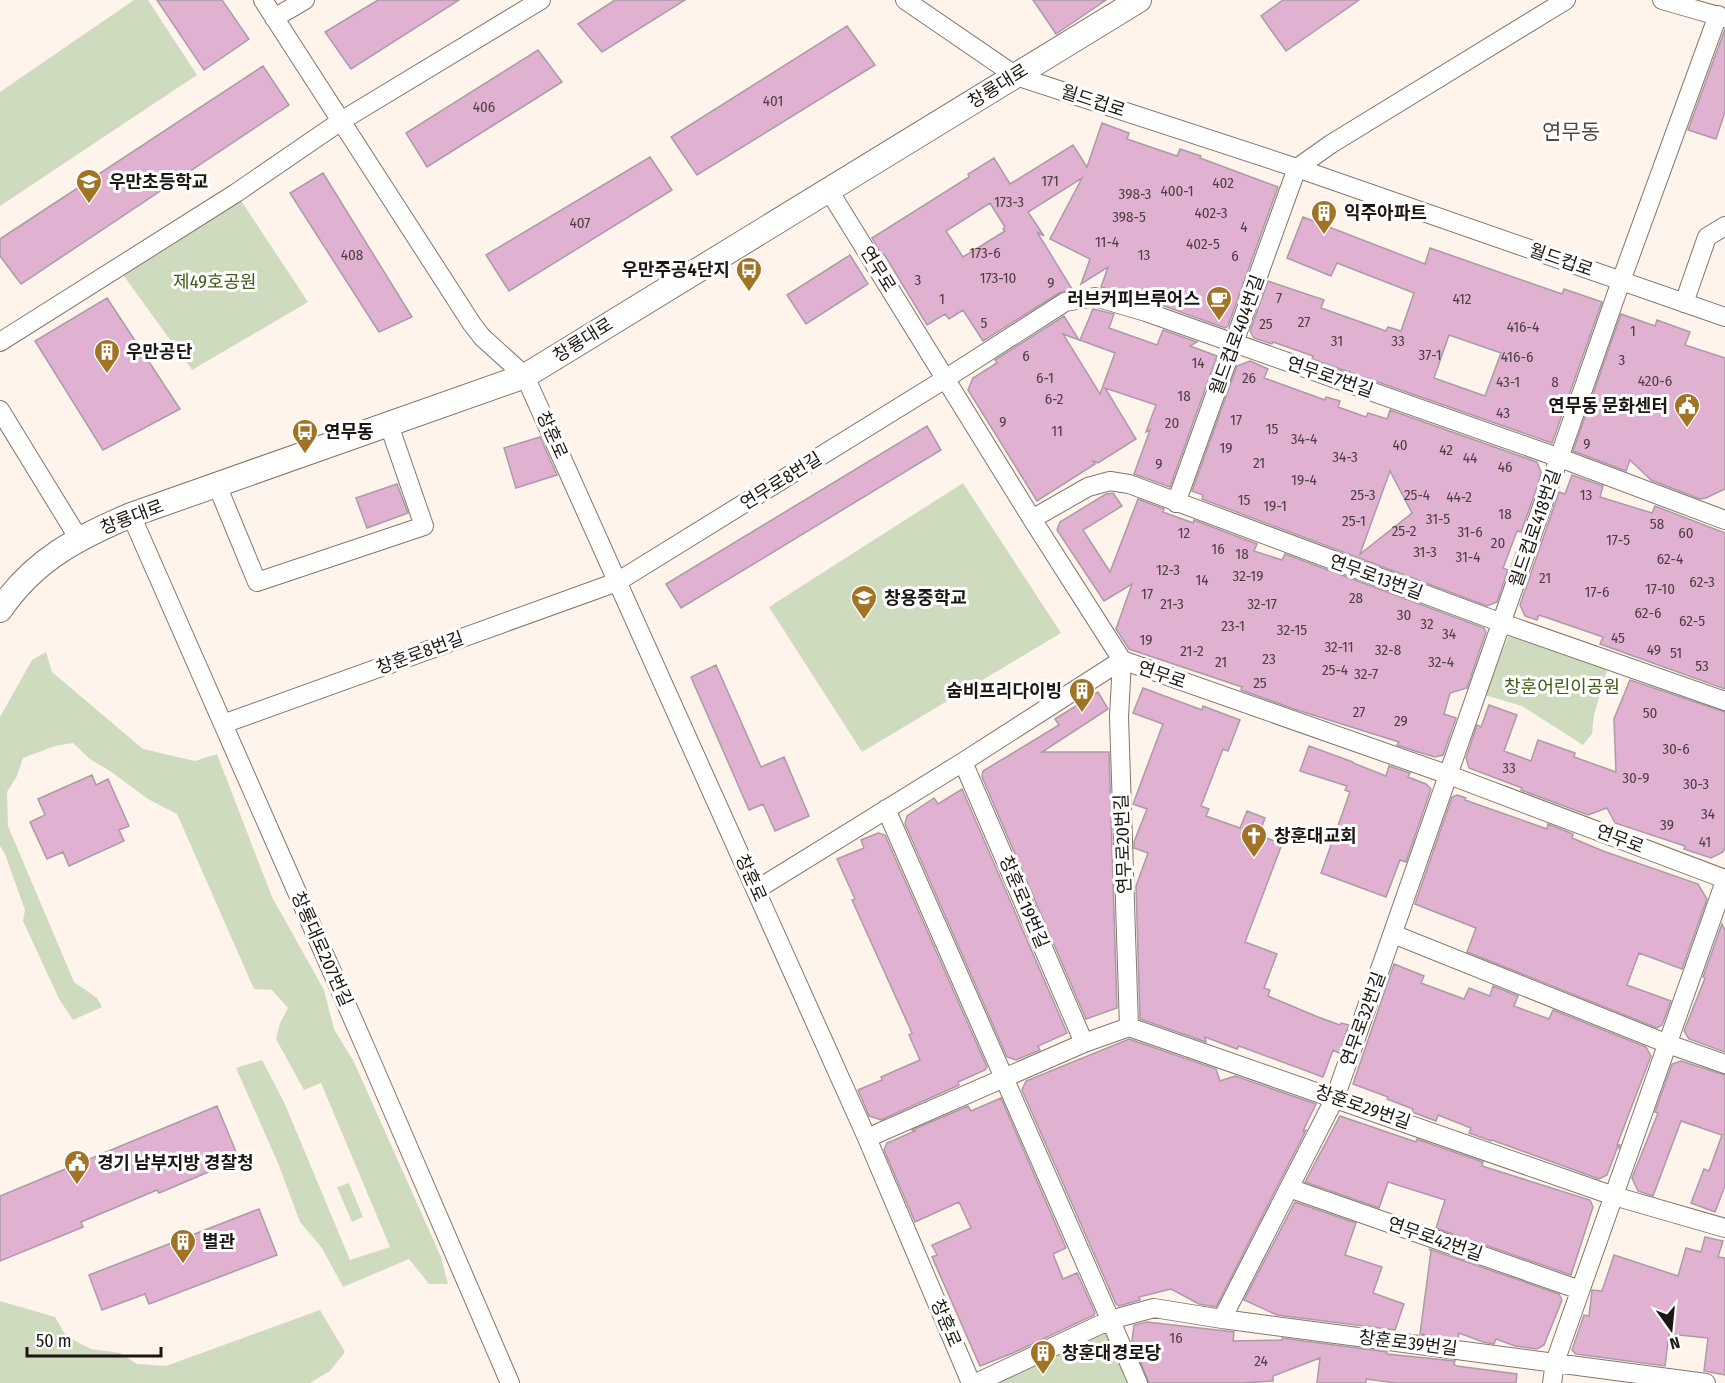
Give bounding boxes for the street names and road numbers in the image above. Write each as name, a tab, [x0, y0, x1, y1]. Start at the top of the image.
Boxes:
street label: 창룡대로	[964, 59, 1032, 113]
street label: 월드컵로	[1058, 80, 1128, 122]
street label: 월드컵로	[1526, 239, 1596, 281]
street label: 연무로	[856, 242, 900, 296]
street label: 월드컵로404번길	[1205, 272, 1269, 398]
street label: 창룡대로	[549, 313, 617, 367]
street label: 연무로7번길	[1284, 352, 1376, 402]
street label: 창훈로	[532, 408, 572, 462]
street label: 연무로8번길	[736, 447, 826, 515]
street label: 월드컵로418번길	[1505, 466, 1565, 590]
street label: 창룡대로	[97, 495, 167, 539]
street label: 연무로13번길	[1326, 550, 1426, 604]
street label: 창훈로8번길	[373, 627, 467, 679]
street label: 연무로	[1135, 657, 1189, 693]
street label: 연무로20번길	[1110, 794, 1136, 894]
street label: 연무로	[1593, 820, 1647, 858]
street label: 창훈로	[731, 851, 771, 905]
street label: 창훈로19번길	[995, 852, 1053, 952]
street label: 창룡대로207번길	[287, 888, 357, 1010]
street label: 연무로32번길	[1336, 969, 1390, 1069]
street label: 창훈로29번길	[1312, 1080, 1414, 1134]
street label: 연무로42번길	[1385, 1212, 1485, 1266]
street label: 창훈로	[926, 1296, 966, 1350]
street label: 창훈로39번길	[1357, 1326, 1459, 1360]

